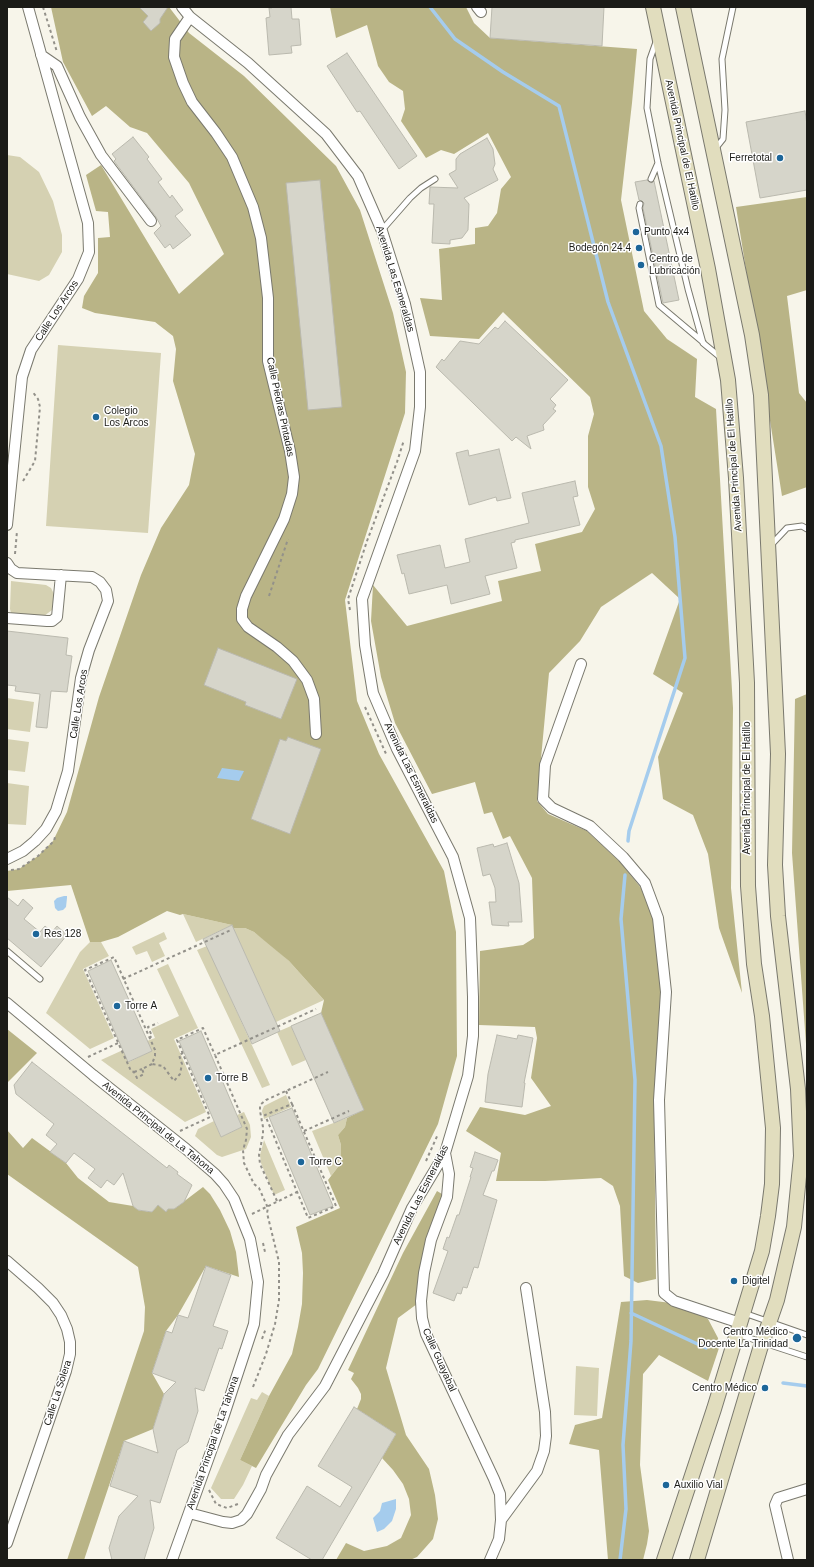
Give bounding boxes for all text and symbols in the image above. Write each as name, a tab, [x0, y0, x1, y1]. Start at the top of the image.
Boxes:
street label: Avenida Principal de El Hatillo	[662, 79, 702, 211]
place label: Ferretotal	[729, 152, 772, 164]
marker: Ferretotal	[775, 153, 785, 163]
street label: Avenida Las Esmeraldas	[373, 224, 417, 334]
place label: Punto 4x4	[644, 226, 689, 238]
marker: Punto 4x4	[631, 227, 641, 237]
place label: Bodegón 24.4	[569, 242, 631, 254]
marker: Bodegón 24.4	[634, 243, 644, 253]
place label: Centro de Lubricación	[649, 253, 700, 276]
marker: Centro de Lubricación	[636, 260, 646, 270]
street label: Calle Los Arcos	[33, 278, 81, 344]
street label: Calle Piedras Pintadas	[264, 356, 296, 458]
street label: Avenida Principal de El Hatillo	[723, 398, 745, 532]
place label: Colegio Los Arcos	[104, 405, 148, 428]
marker: Colegio Los Arcos	[91, 412, 101, 422]
street label: Calle Los Arcos	[68, 668, 90, 740]
street label: Avenida Las Esmeraldas	[381, 721, 441, 825]
street label: Avenida Principal de El Hatillo	[741, 721, 753, 855]
place label: Res 128	[44, 928, 81, 940]
marker: Res 128	[31, 929, 41, 939]
place label: Torre A	[125, 1000, 157, 1012]
marker: Torre A	[112, 1001, 122, 1011]
place label: Torre B	[216, 1072, 248, 1084]
marker: Torre B	[203, 1073, 213, 1083]
street label: Avenida Principal de La Tahona	[100, 1079, 216, 1177]
street label: Avenida Las Esmeraldas	[391, 1143, 451, 1247]
place label: Torre C	[309, 1156, 342, 1168]
marker: Torre C	[296, 1157, 306, 1167]
place label: Digitel	[742, 1275, 770, 1287]
marker: Digitel	[729, 1276, 739, 1286]
street label: Calle Guayabal	[420, 1326, 458, 1394]
place label: Centro Médico Docente La Trinidad	[698, 1326, 788, 1350]
marker: Centro Médico Docente La Trinidad	[791, 1332, 803, 1344]
street label: Calle La Solera	[42, 1359, 74, 1427]
street label: Avenida Principal de La Tahona	[184, 1375, 242, 1511]
place label: Centro Médico	[692, 1382, 757, 1394]
marker: Centro Médico	[760, 1383, 770, 1393]
place label: Auxilio Vial	[674, 1479, 723, 1491]
marker: Auxilio Vial	[661, 1480, 671, 1490]

